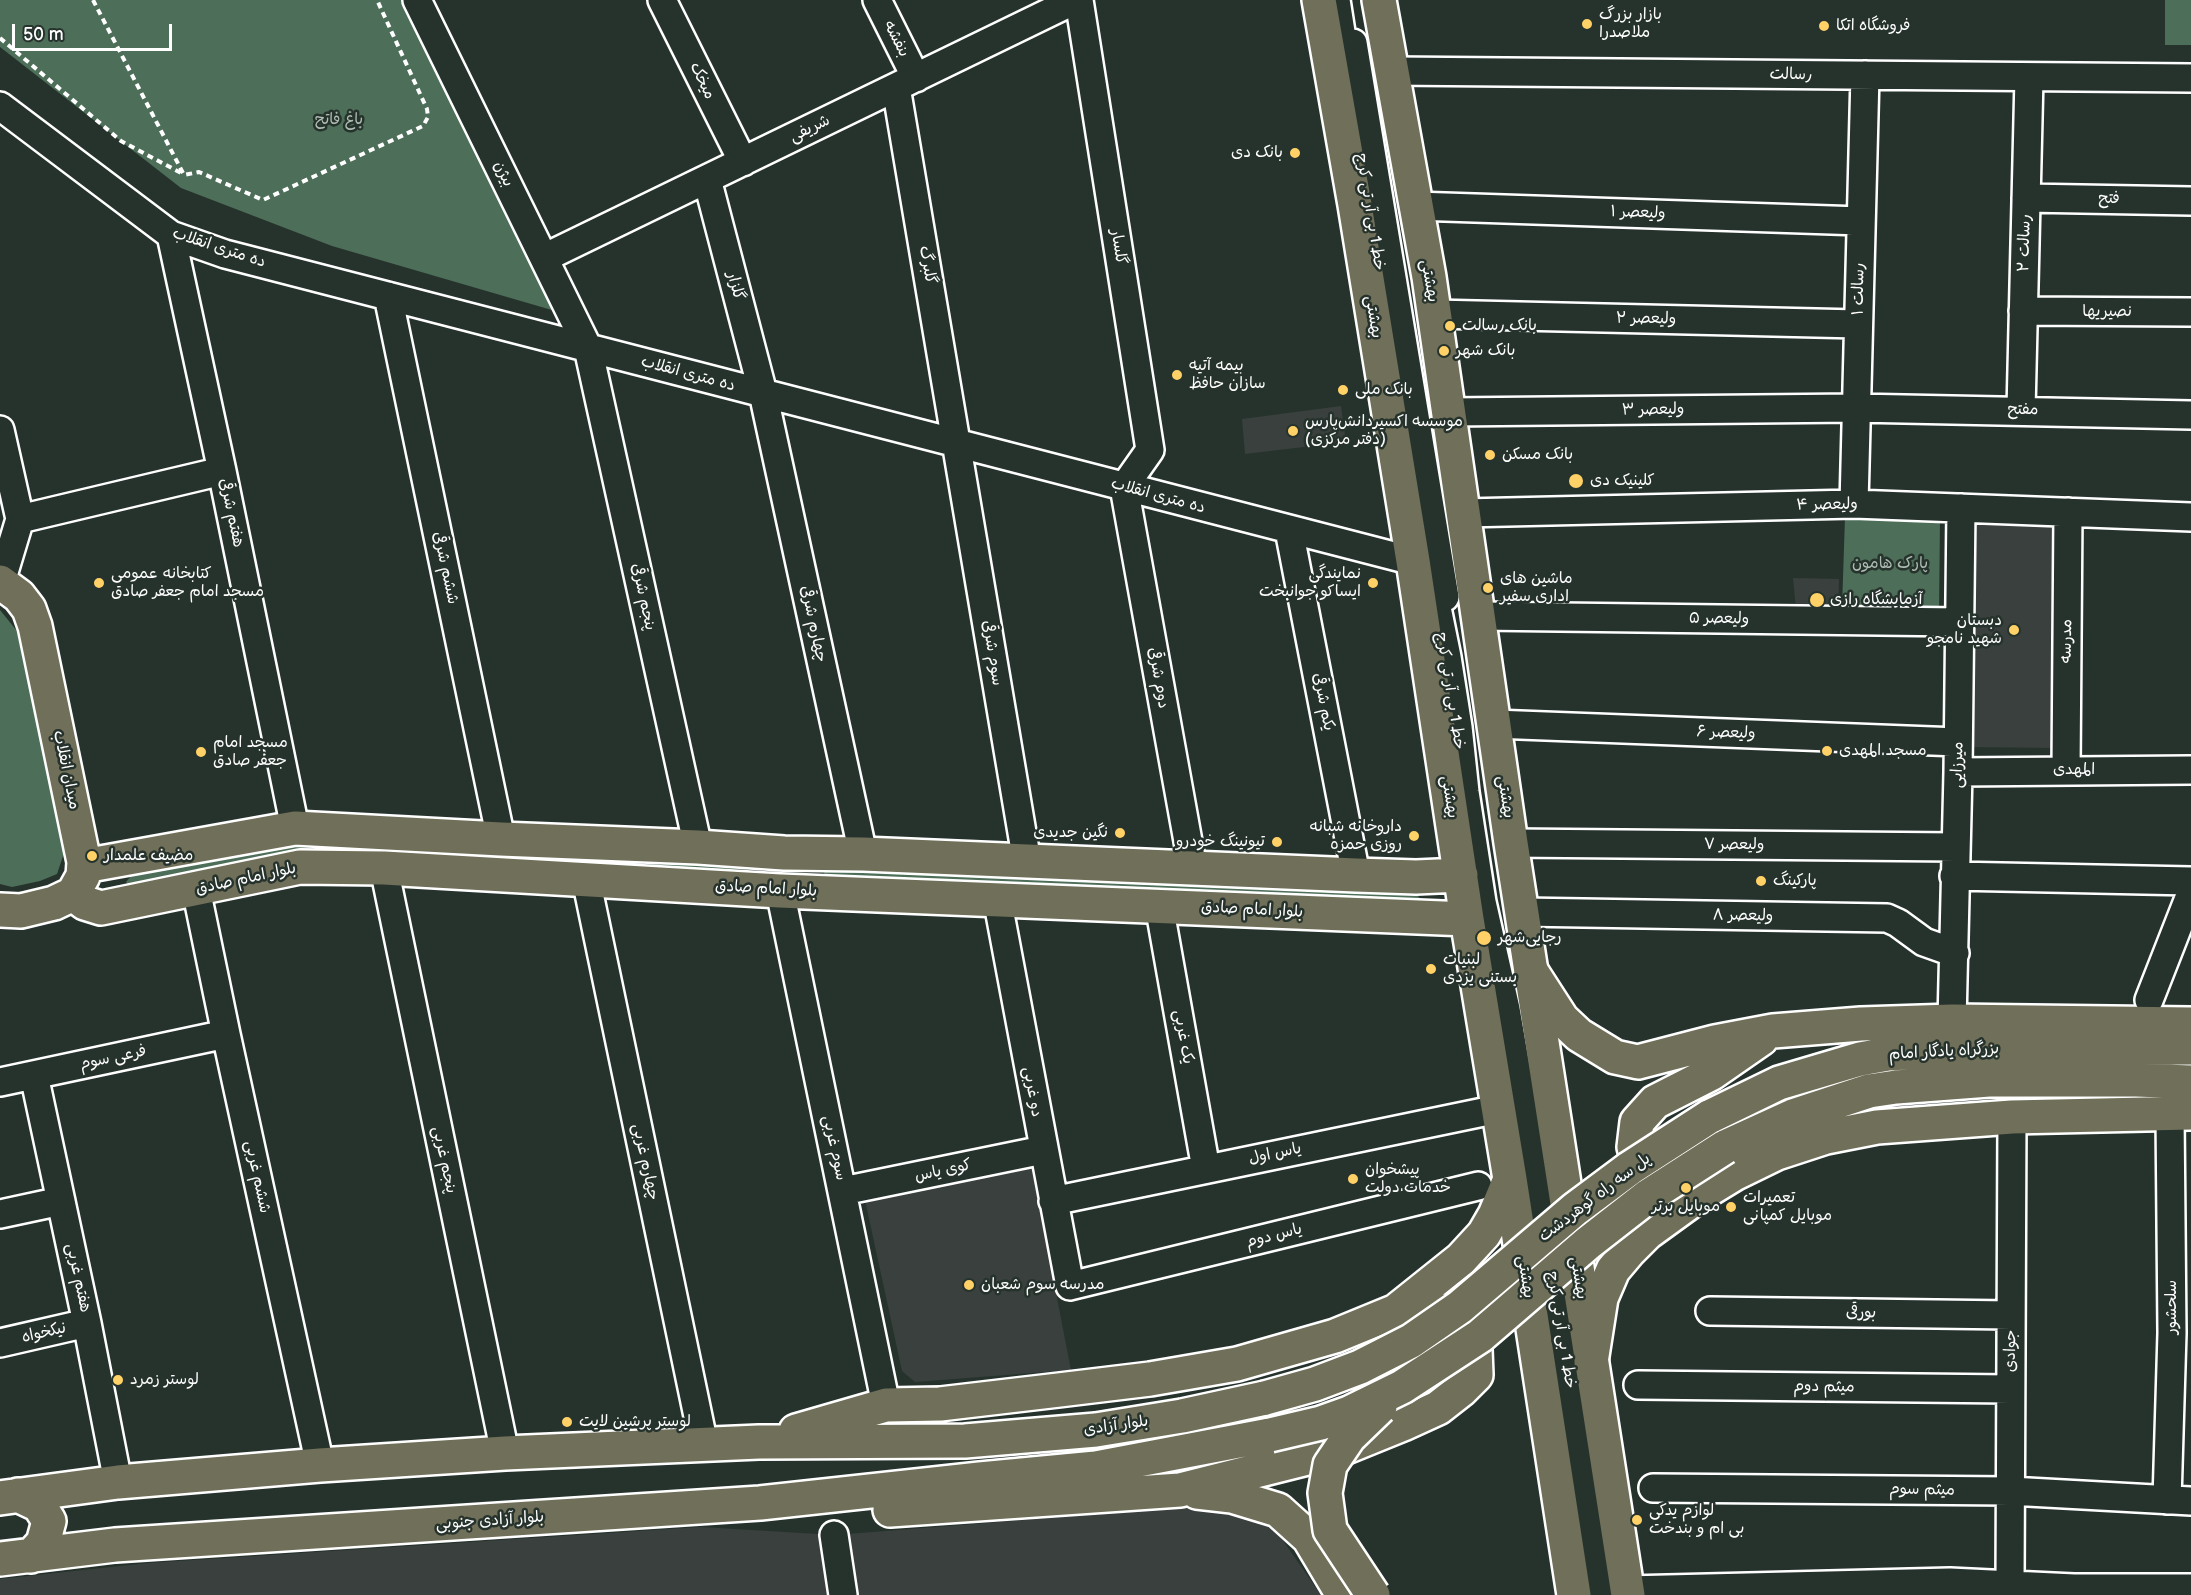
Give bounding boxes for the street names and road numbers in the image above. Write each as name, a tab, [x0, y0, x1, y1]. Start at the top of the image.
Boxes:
street label: بنفشه	[879, 18, 913, 60]
street label: میخک	[685, 59, 719, 103]
street label: رسالت	[1769, 65, 1813, 85]
street label: شریفی	[787, 111, 833, 147]
street label: خط 1 بی آر تی کرج	[1351, 152, 1389, 272]
street label: بیژن	[489, 158, 517, 190]
street label: فتح	[2098, 189, 2120, 209]
street label: ولیعصر ۱	[1610, 202, 1666, 224]
street label: رسالت ۲	[2014, 214, 2036, 272]
street label: ده متری انقلاب	[170, 224, 268, 272]
street label: گلسار	[1106, 228, 1130, 266]
street label: گلبرگ	[914, 244, 940, 286]
street label: بهشتی	[1416, 258, 1442, 304]
street label: رسالت ۱	[1849, 262, 1869, 316]
street label: گلزار	[722, 270, 748, 302]
street label: بهشتى	[1360, 294, 1386, 340]
street label: نصیریها	[2082, 302, 2132, 322]
street label: ولیعصر ۲	[1616, 309, 1676, 329]
street label: ده متری انقلاب	[639, 352, 737, 396]
street label: ولیعصر ۳	[1622, 400, 1684, 420]
street label: مفتح	[2007, 400, 2039, 420]
street label: ده متری انقلاب	[1109, 474, 1207, 518]
street label: هفتم شرقی	[214, 477, 248, 549]
street label: ولیعصر ۴	[1796, 495, 1858, 515]
street label: ششم شرقی	[428, 530, 462, 606]
street label: پنجم شرقی	[627, 562, 659, 632]
street label: چهارم شرقی	[796, 584, 830, 664]
street label: ولیعصر ۵	[1689, 609, 1749, 629]
street label: سوم شرقی	[977, 619, 1007, 687]
street label: مدرسه	[2057, 619, 2077, 663]
street label: خط 1 بی آر تی کرج	[1431, 631, 1469, 751]
street label: دوم شرقی	[1143, 646, 1173, 710]
street label: یکم شرقی	[1308, 672, 1338, 732]
street label: ولیعصر ۶	[1696, 722, 1756, 744]
street label: میدان انقلاب	[48, 729, 84, 811]
street label: میرزایی	[1948, 742, 1968, 788]
street label: المهدی	[2053, 760, 2095, 780]
street label: بهشتى	[1436, 774, 1462, 820]
street label: بهشتی	[1492, 774, 1518, 820]
street label: ولیعصر ۷	[1704, 835, 1764, 855]
street label: بلوار امام صادق	[194, 859, 298, 899]
street label: بلوار امام صادق	[714, 877, 818, 901]
street label: بلوار امام صادق	[1200, 898, 1304, 922]
street label: ولیعصر ۸	[1713, 906, 1773, 926]
street label: یک غربی	[1169, 1008, 1197, 1066]
street label: بزرگراه یادگار امام	[1888, 1040, 2000, 1064]
street label: فرعی سوم	[78, 1042, 148, 1074]
street label: دو غربی	[1018, 1065, 1046, 1119]
street label: سوم غربی	[818, 1114, 850, 1182]
street label: چهارم غربی	[628, 1122, 662, 1202]
street label: پنجم غربی	[428, 1125, 460, 1195]
street label: ششم غربی	[240, 1139, 274, 1215]
street label: یاس اول	[1247, 1139, 1303, 1169]
street label: پل سه راه گوهردشت	[1535, 1150, 1655, 1246]
street label: کوی یاس	[913, 1156, 973, 1186]
street label: یاس دوم	[1244, 1220, 1304, 1252]
street label: هفتم غربی	[61, 1242, 95, 1314]
street label: بهشتى	[1512, 1254, 1538, 1300]
street label: بهشتی	[1565, 1255, 1591, 1301]
street label: خط 1 بی آر تی کرج	[1542, 1270, 1580, 1390]
street label: سلحشور	[2162, 1280, 2182, 1334]
street label: بورقی	[1846, 1303, 1876, 1323]
street label: نیکخواه	[20, 1319, 68, 1347]
street label: جوادی	[2001, 1330, 2021, 1372]
street label: میثم دوم	[1793, 1377, 1855, 1397]
street label: بلوار آزادی	[1082, 1412, 1150, 1440]
street label: میثم سوم	[1889, 1480, 1955, 1500]
street label: بلوار آزادی جنوبی	[435, 1508, 545, 1534]

